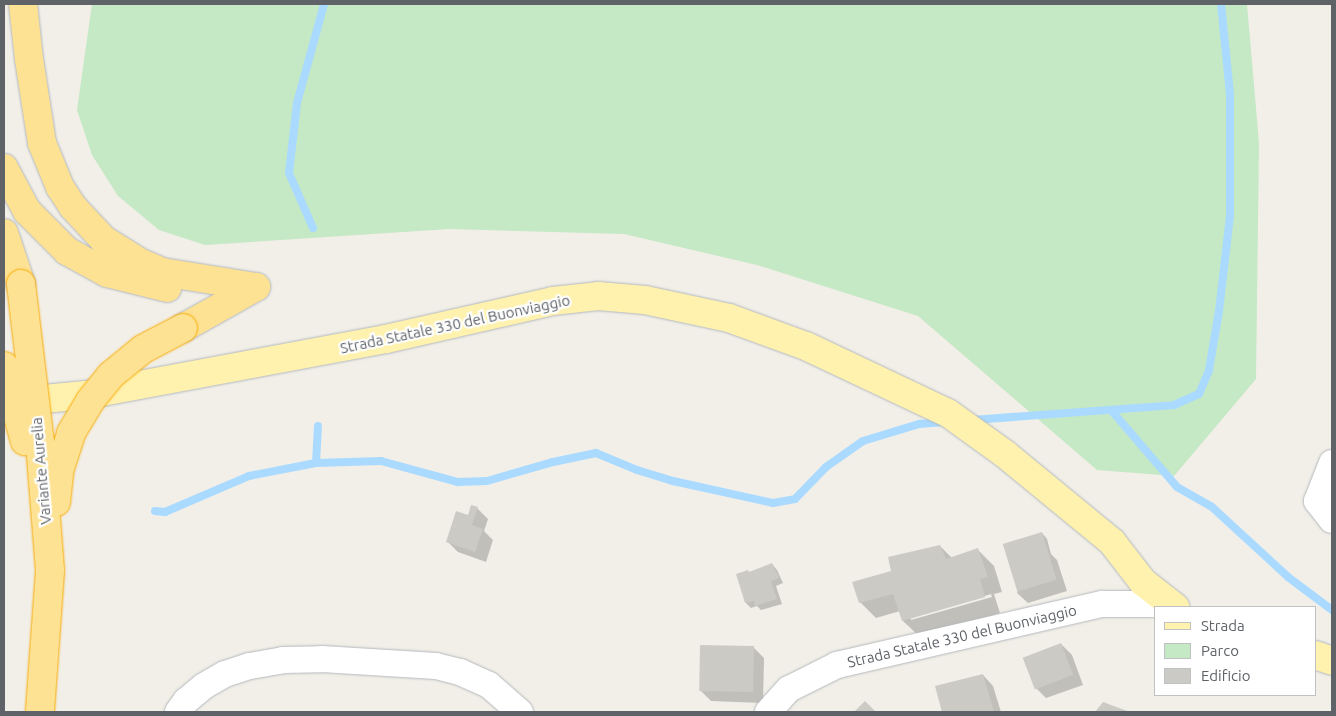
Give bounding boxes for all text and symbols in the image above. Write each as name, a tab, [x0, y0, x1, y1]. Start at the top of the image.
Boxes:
street label: Strada Statale 330 del Buonviaggio	[338, 291, 572, 357]
street label: Variante Aurelia	[27, 417, 55, 525]
street label: Strada Statale 330 del Buonviaggio	[846, 601, 1078, 671]
legend	[1154, 606, 1316, 696]
text: Strada	[1201, 617, 1245, 634]
text: Parco	[1201, 642, 1239, 659]
text: Edificio	[1201, 667, 1250, 684]

